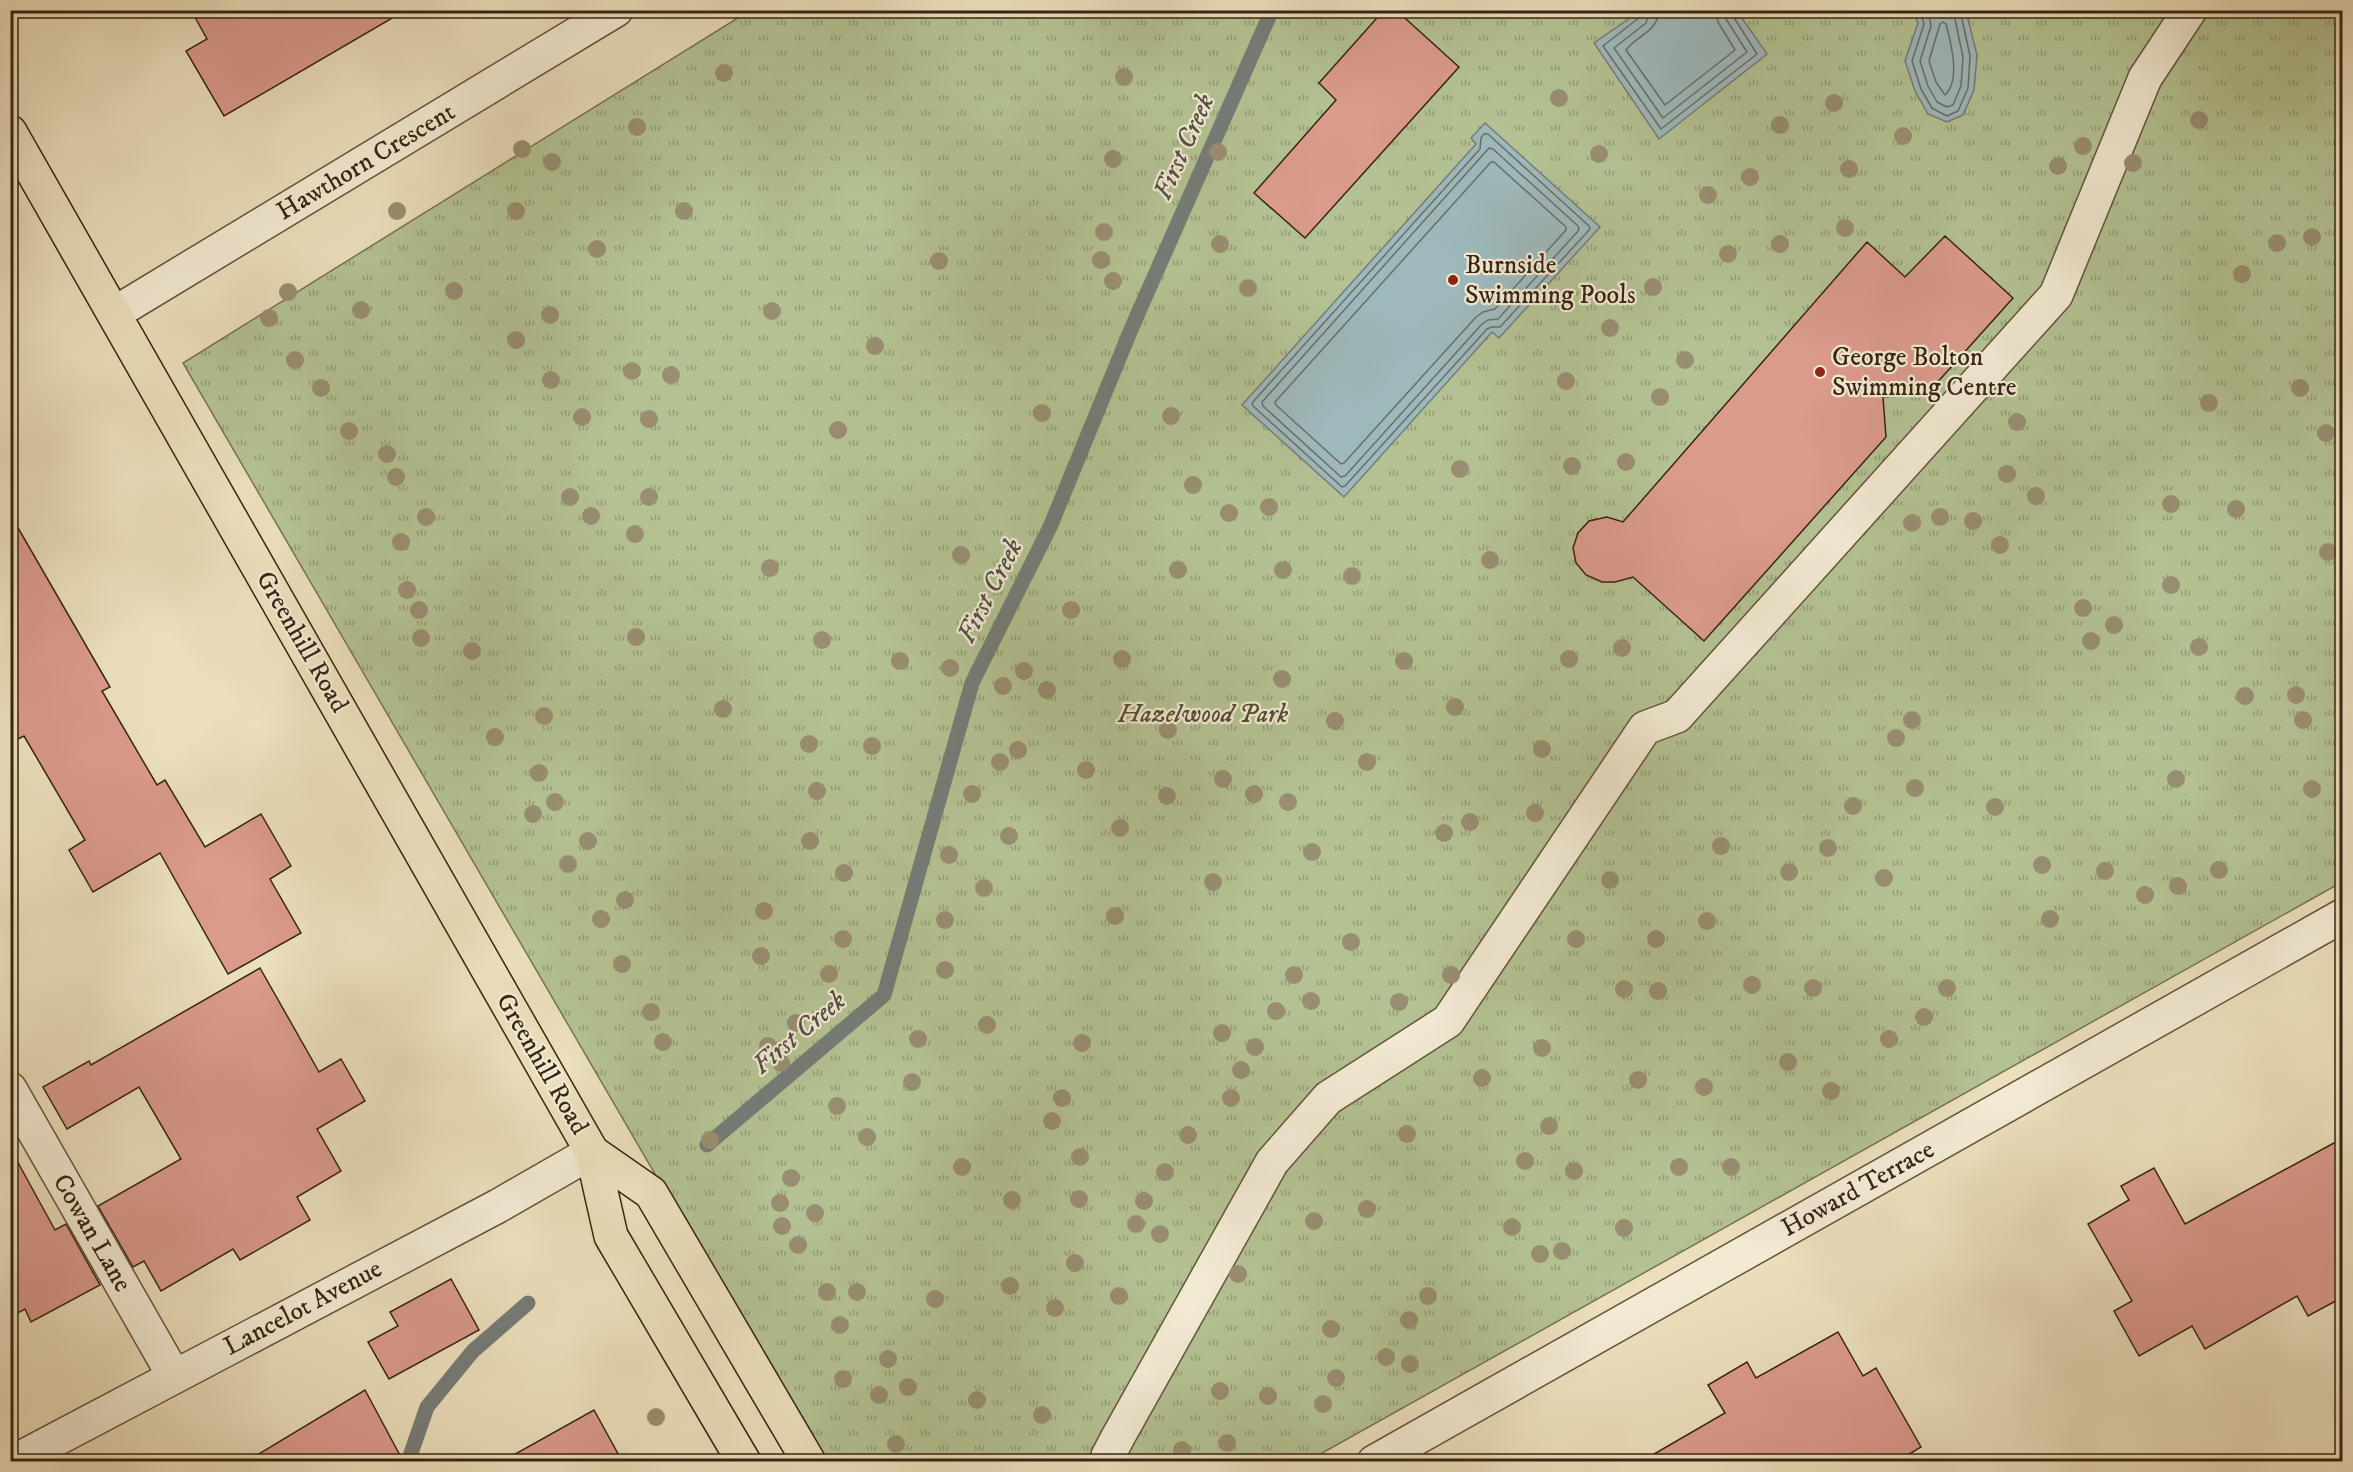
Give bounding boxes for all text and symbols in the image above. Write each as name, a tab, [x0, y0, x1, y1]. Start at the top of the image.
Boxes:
water label: First Creek	[1146, 88, 1223, 205]
street label: Hawthorn Crescent	[271, 96, 461, 228]
place label: Burnside Swimming Pools	[1465, 249, 1636, 312]
marker: Burnside Swimming Pools	[1446, 273, 1460, 287]
place label: George Bolton Swimming Centre	[1832, 341, 2017, 404]
marker: George Bolton Swimming Centre	[1813, 365, 1827, 379]
water label: First Creek	[949, 533, 1031, 649]
street label: Greenhill Road	[248, 565, 356, 719]
park label: Hazelwood Park	[1117, 698, 1288, 731]
water label: First Creek	[745, 983, 853, 1082]
street label: Greenhill Road	[488, 987, 596, 1141]
street label: Howard Terrace	[1776, 1133, 1940, 1245]
street label: Cowan Lane	[45, 1168, 139, 1298]
street label: Lancelot Avenue	[218, 1252, 388, 1364]

